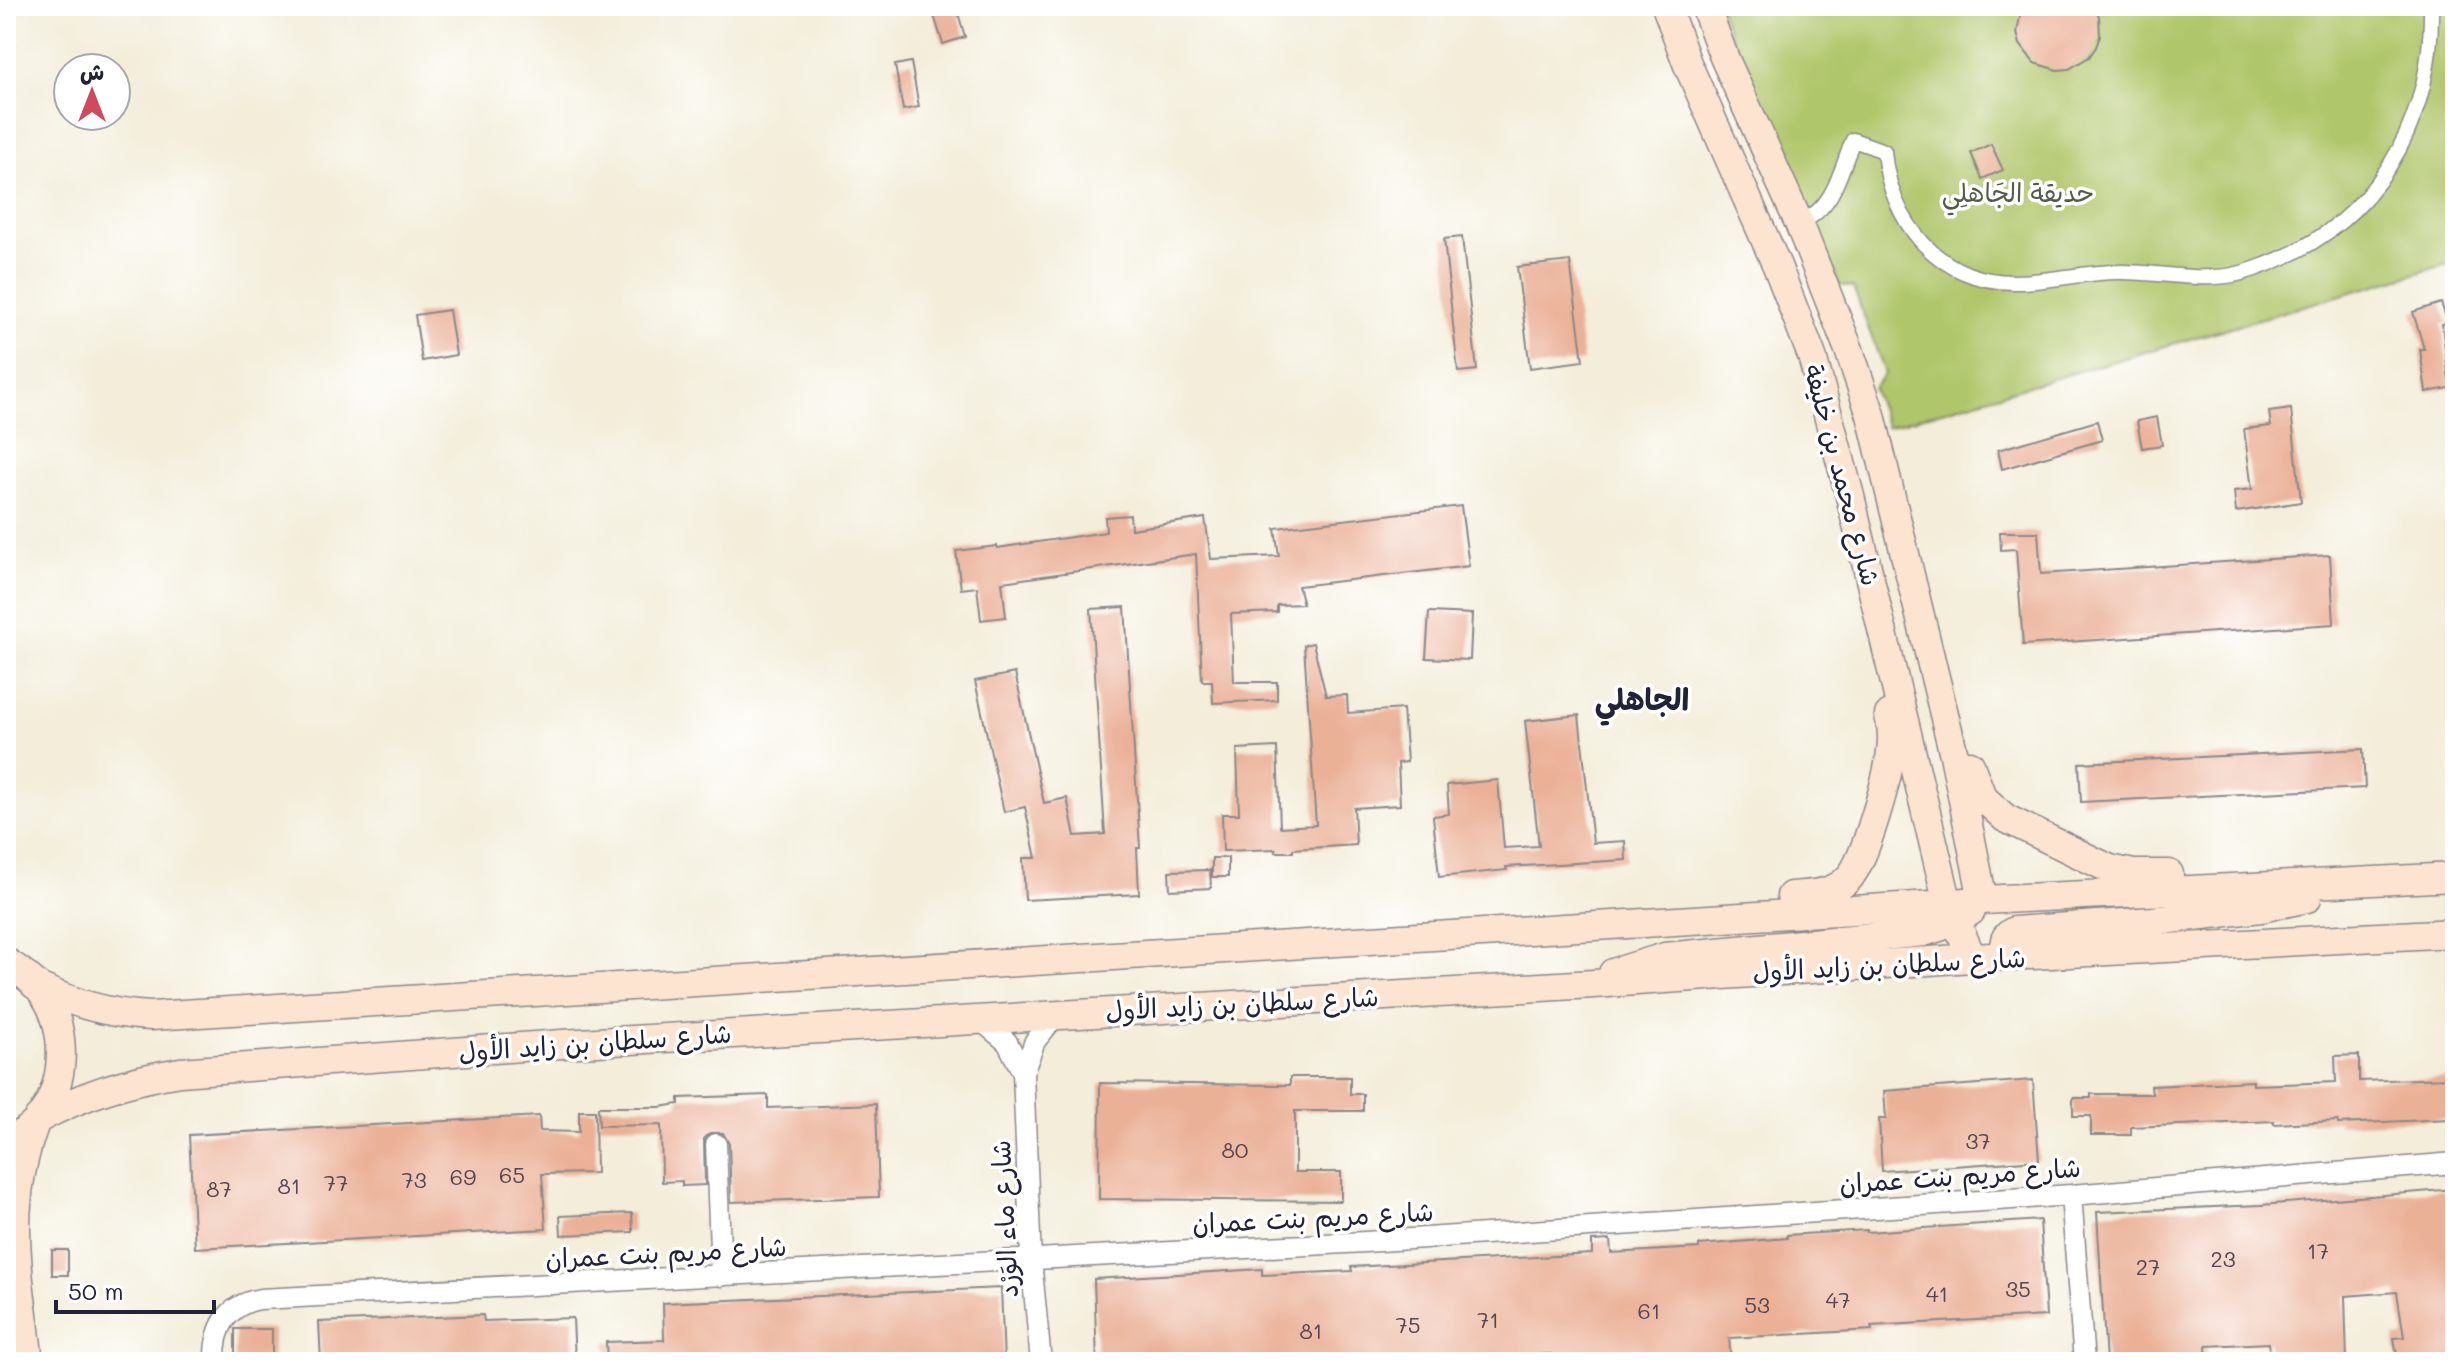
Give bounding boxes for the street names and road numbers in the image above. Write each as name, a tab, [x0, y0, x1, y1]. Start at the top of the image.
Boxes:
street label: شارع محمد بن خليفة	[1795, 360, 1889, 590]
street label: شارع سلطان بن زايد الأول	[1752, 940, 2026, 990]
street label: شارع سلطان بن زايد الأول	[1105, 979, 1379, 1029]
street label: شارع سلطان بن زايد الأول	[457, 1016, 733, 1070]
street label: شارع ماء الوَرْد	[983, 1139, 1027, 1299]
street label: شارع مريم بنت عمران	[1838, 1150, 2082, 1204]
street label: شارع مريم بنت عمران	[1191, 1194, 1435, 1244]
street label: شارع مريم بنت عمران	[544, 1229, 788, 1279]

